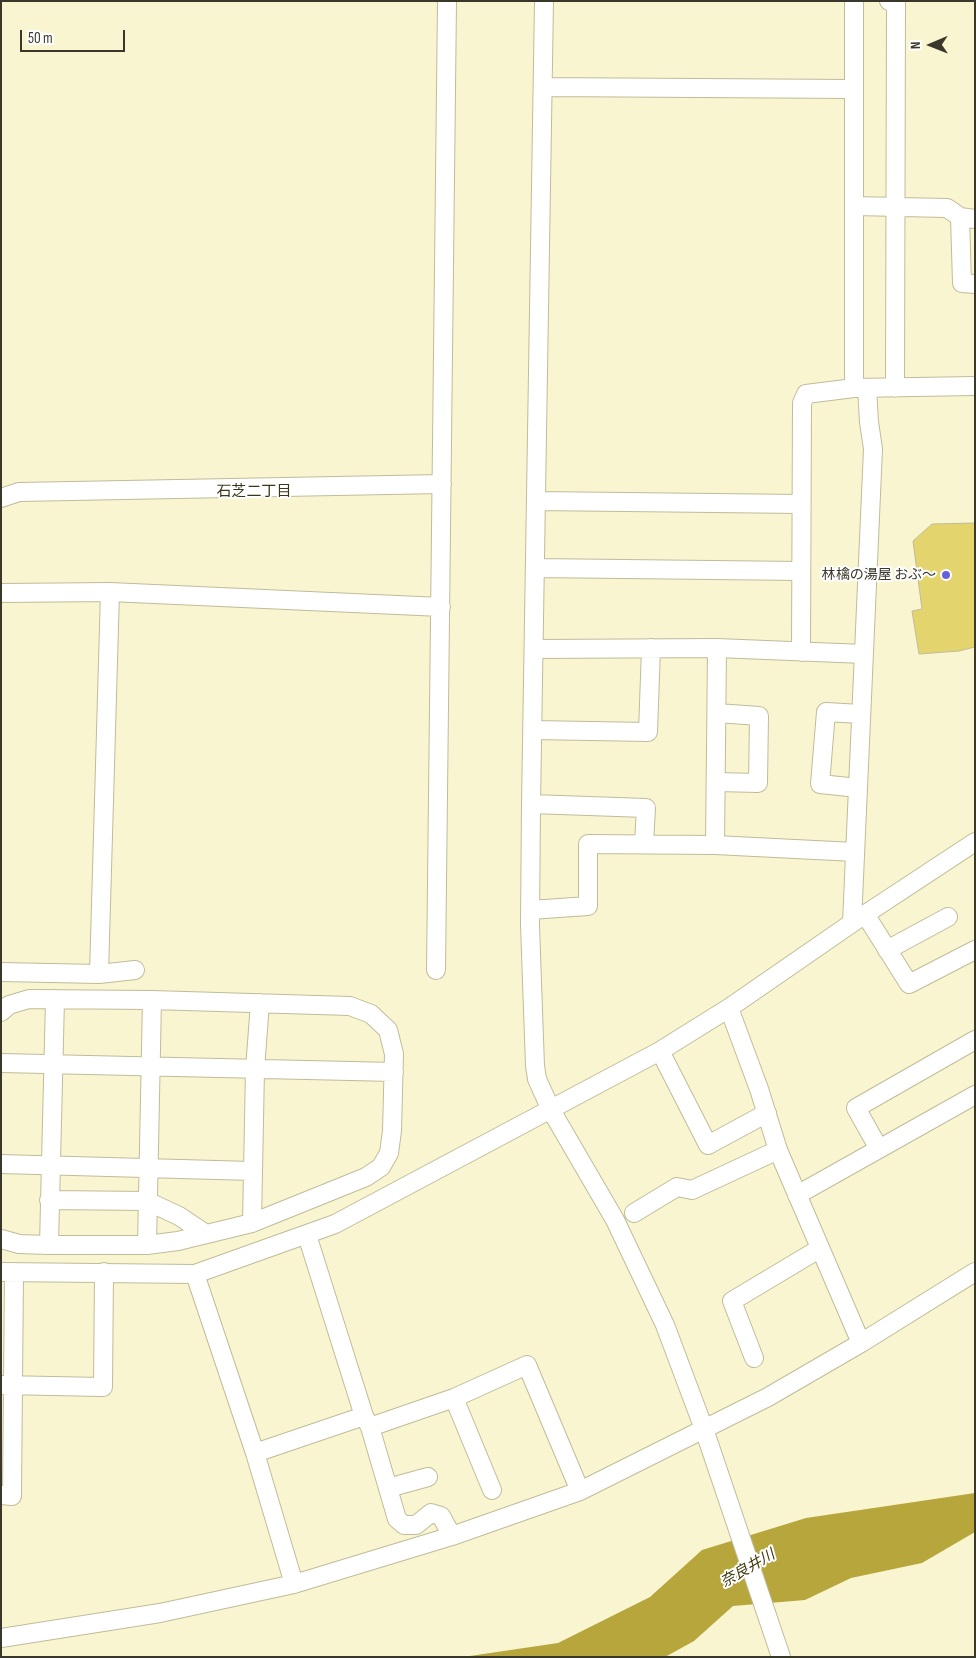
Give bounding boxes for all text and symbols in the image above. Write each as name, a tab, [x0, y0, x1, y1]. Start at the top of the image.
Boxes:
scale bar	[22, 20, 128, 52]
north arrow	[906, 20, 956, 70]
text: 50 m	[28, 29, 53, 48]
text: N	[907, 41, 924, 49]
district label: 石芝二丁目	[217, 483, 291, 501]
place label: 林檎の湯屋 おぶ～	[822, 567, 936, 583]
marker: 林檎の湯屋 おぶ～	[940, 569, 952, 581]
water label: 奈良井川	[718, 1546, 778, 1592]

